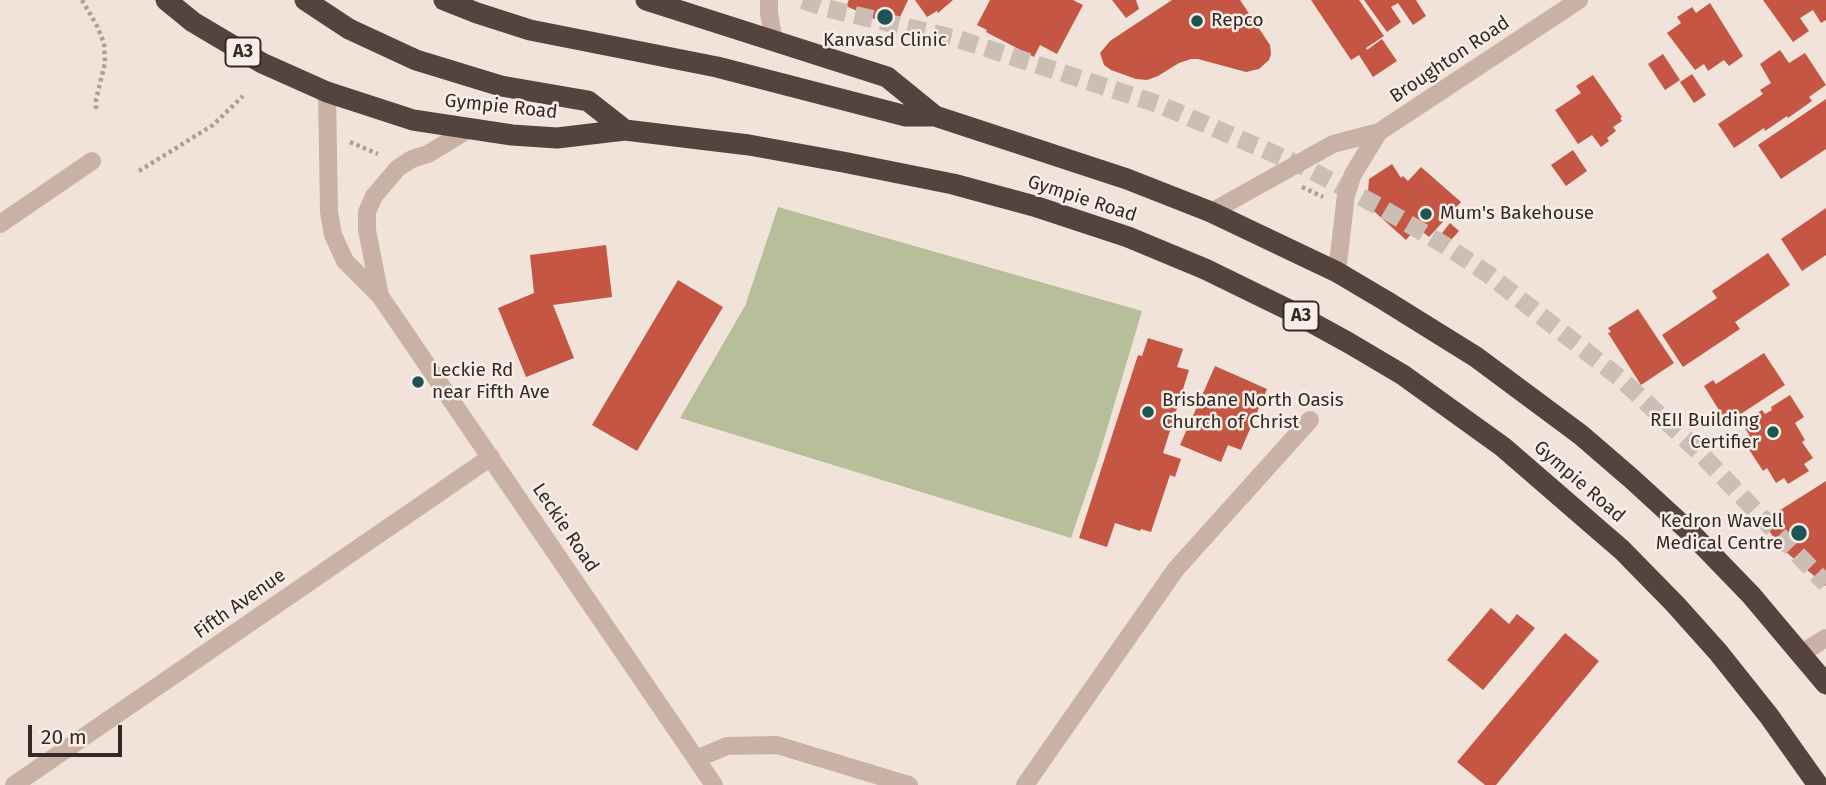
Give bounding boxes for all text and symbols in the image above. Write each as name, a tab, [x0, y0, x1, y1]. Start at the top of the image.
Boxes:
marker: Kanvasd Clinic	[875, 7, 895, 27]
place label: Repco	[1211, 10, 1264, 32]
street label: Broughton Road	[1386, 12, 1514, 108]
marker: Repco	[1189, 13, 1205, 29]
place label: Kanvasd Clinic	[823, 30, 947, 52]
road number: A3	[226, 38, 260, 66]
street label: Gympie Road	[443, 90, 559, 124]
street label: Gympie Road	[1025, 171, 1139, 227]
place label: Mum's Bakehouse	[1440, 203, 1594, 225]
marker: Mum's Bakehouse	[1418, 206, 1434, 222]
road number: A3	[1284, 302, 1318, 330]
place label: Leckie Rd near Fifth Ave	[432, 360, 550, 404]
marker: Leckie Rd near Fifth Ave	[410, 374, 426, 390]
place label: Brisbane North Oasis Church of Christ	[1162, 390, 1344, 434]
marker: Brisbane North Oasis Church of Christ	[1140, 404, 1156, 420]
place label: REII Building Certifier	[1650, 410, 1759, 454]
marker: REII Building Certifier	[1765, 424, 1781, 440]
street label: Gympie Road	[1529, 436, 1629, 528]
street label: Leckie Road	[527, 479, 603, 577]
place label: Kedron Wavell Medical Centre	[1656, 511, 1783, 555]
marker: Kedron Wavell Medical Centre	[1789, 523, 1809, 543]
street label: Fifth Avenue	[190, 564, 290, 644]
scale bar	[32, 712, 126, 756]
text: 20 m	[41, 724, 87, 750]

